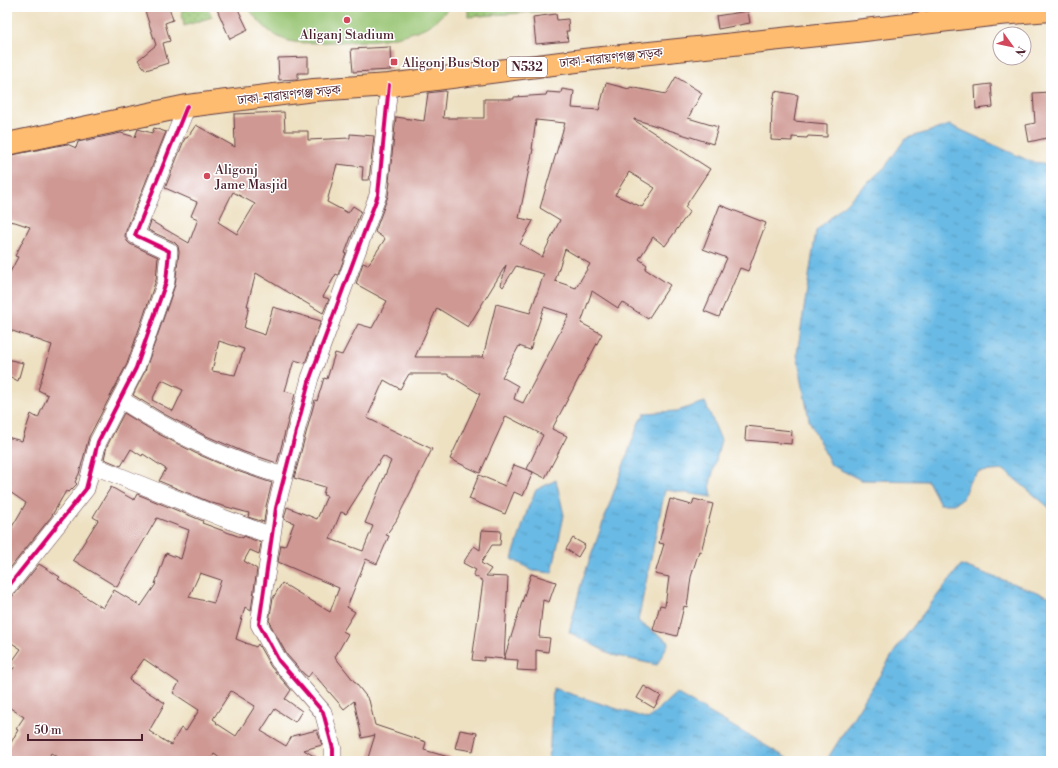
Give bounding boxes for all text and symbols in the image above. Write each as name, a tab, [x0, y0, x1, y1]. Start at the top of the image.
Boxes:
marker: Aliganj Stadium	[342, 15, 352, 25]
north arrow	[992, 26, 1032, 66]
place label: Aliganj Stadium	[299, 27, 395, 43]
text: N	[1011, 43, 1028, 59]
street label: ঢাকা-নারায়ণগঞ্জ সড়ক	[558, 45, 664, 71]
place label: Aligonj Bus Stop	[401, 55, 499, 71]
marker: Aligonj Bus Stop	[389, 57, 399, 67]
road number: N532	[507, 57, 547, 77]
street label: ঢাকা-নারায়ণগঞ্জ সড়ক	[236, 82, 342, 108]
place label: Aligonj Jame Masjid	[214, 162, 288, 193]
marker: Aligonj Jame Masjid	[202, 171, 212, 181]
scale bar	[28, 716, 142, 742]
text: 50 m	[34, 723, 62, 738]

